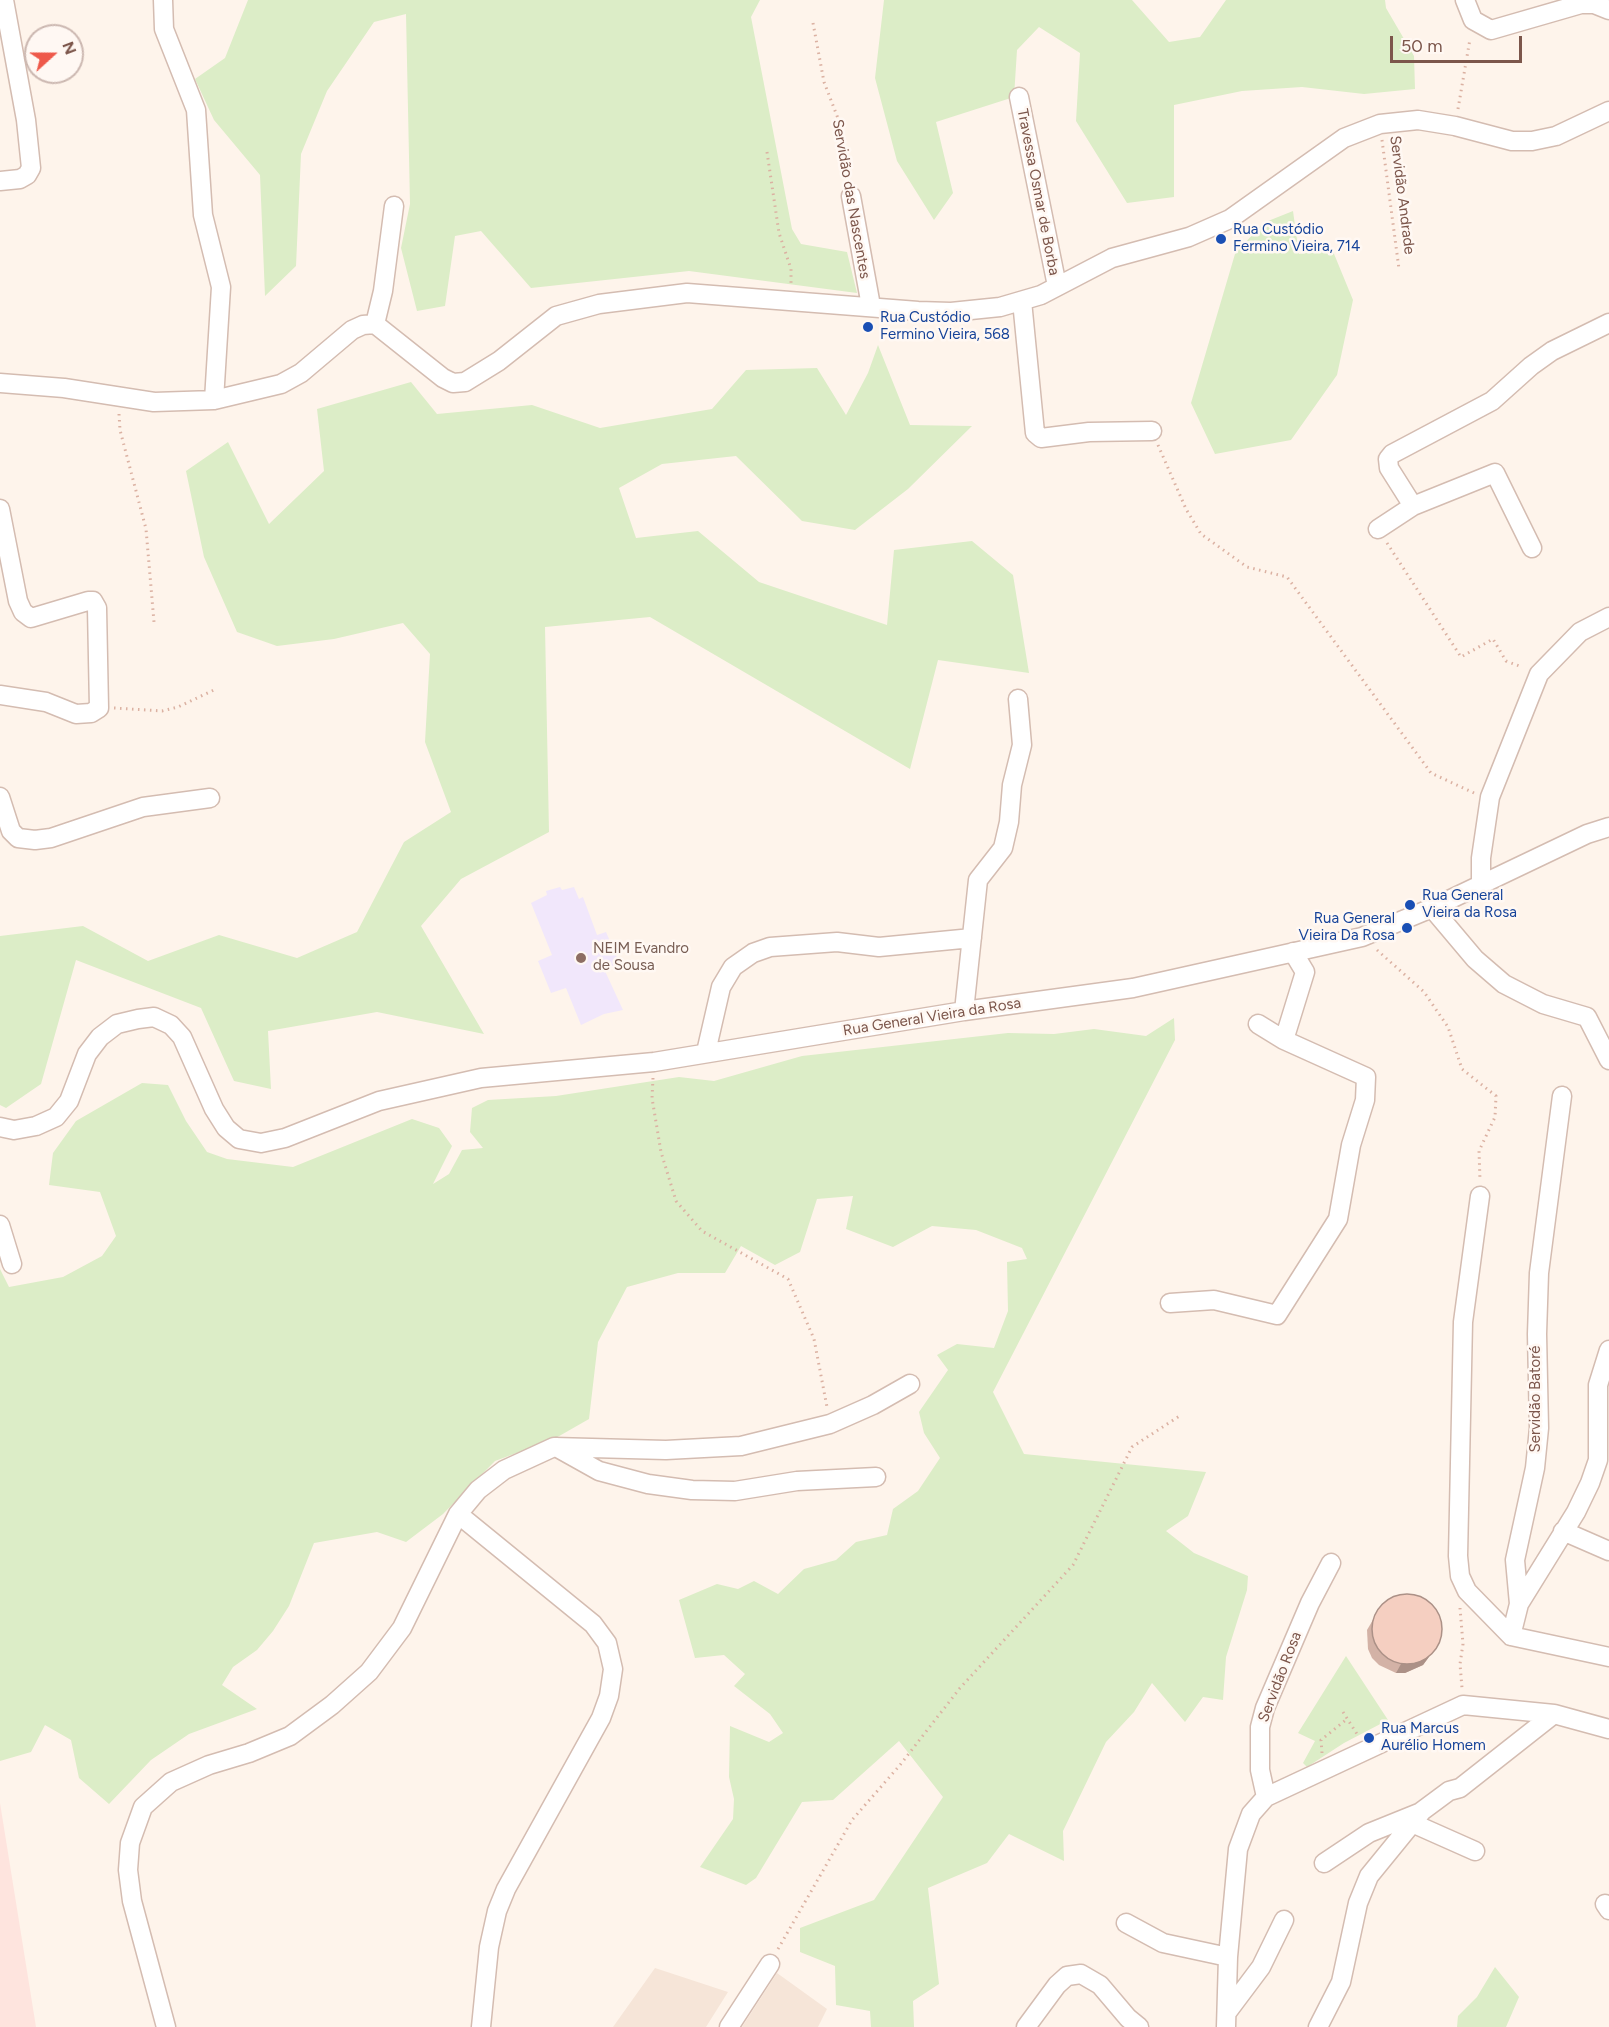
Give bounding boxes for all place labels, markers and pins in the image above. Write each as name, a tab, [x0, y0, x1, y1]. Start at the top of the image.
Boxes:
place label: Rua Custódio Fermino Vieira, 714	[1233, 221, 1360, 256]
marker: Rua Custódio Fermino Vieira, 714	[1214, 232, 1228, 246]
place label: Rua Custódio Fermino Vieira, 568	[880, 309, 1010, 344]
marker: Rua Custódio Fermino Vieira, 568	[861, 320, 875, 334]
place label: Rua General Vieira da Rosa	[1422, 887, 1517, 922]
marker: Rua General Vieira da Rosa	[1403, 898, 1417, 912]
place label: Rua General Vieira Da Rosa	[1299, 910, 1395, 945]
marker: Rua General Vieira Da Rosa	[1400, 921, 1414, 935]
place label: NEIM Evandro de Sousa	[593, 940, 689, 975]
marker: NEIM Evandro de Sousa	[574, 951, 588, 965]
place label: Rua Marcus Aurélio Homem	[1381, 1720, 1486, 1755]
marker: Rua Marcus Aurélio Homem	[1362, 1731, 1376, 1745]

